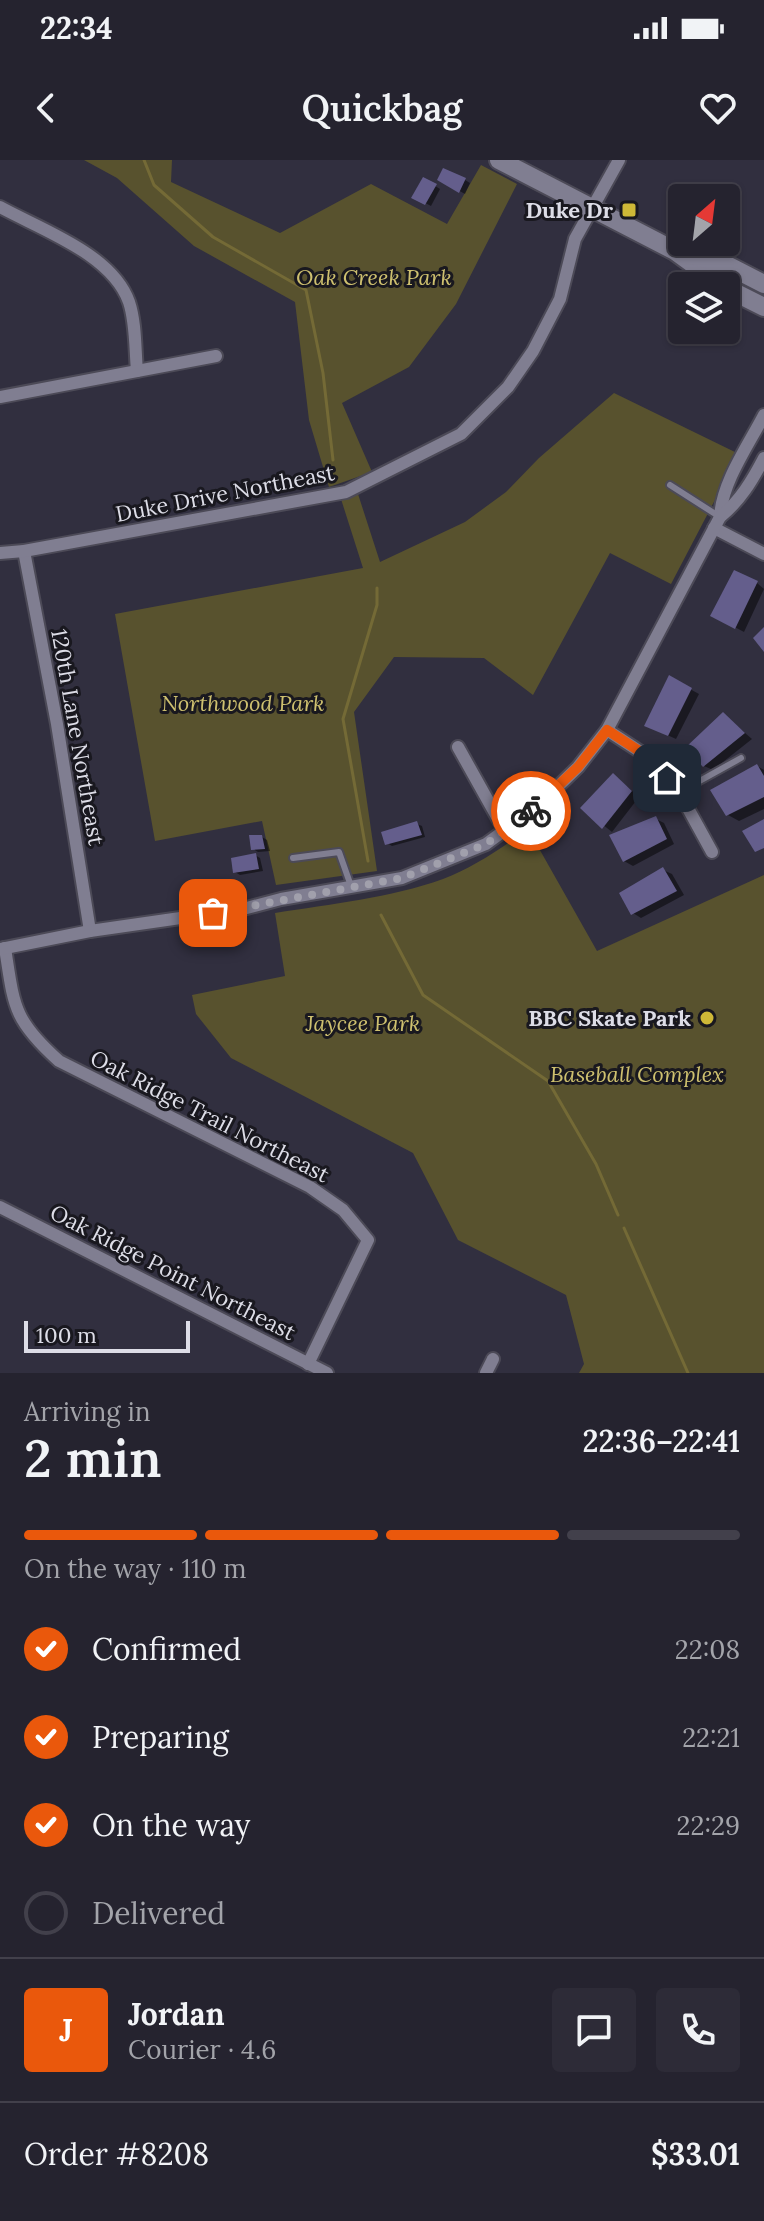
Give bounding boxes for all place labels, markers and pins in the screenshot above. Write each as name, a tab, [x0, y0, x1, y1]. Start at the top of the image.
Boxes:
place label: Duke Dr	[525, 196, 613, 224]
marker: Duke Dr	[620, 201, 638, 219]
pin	[633, 744, 701, 812]
pin	[179, 879, 247, 947]
place label: BBC Skate Park	[528, 1004, 691, 1032]
marker: BBC Skate Park	[698, 1009, 716, 1027]

